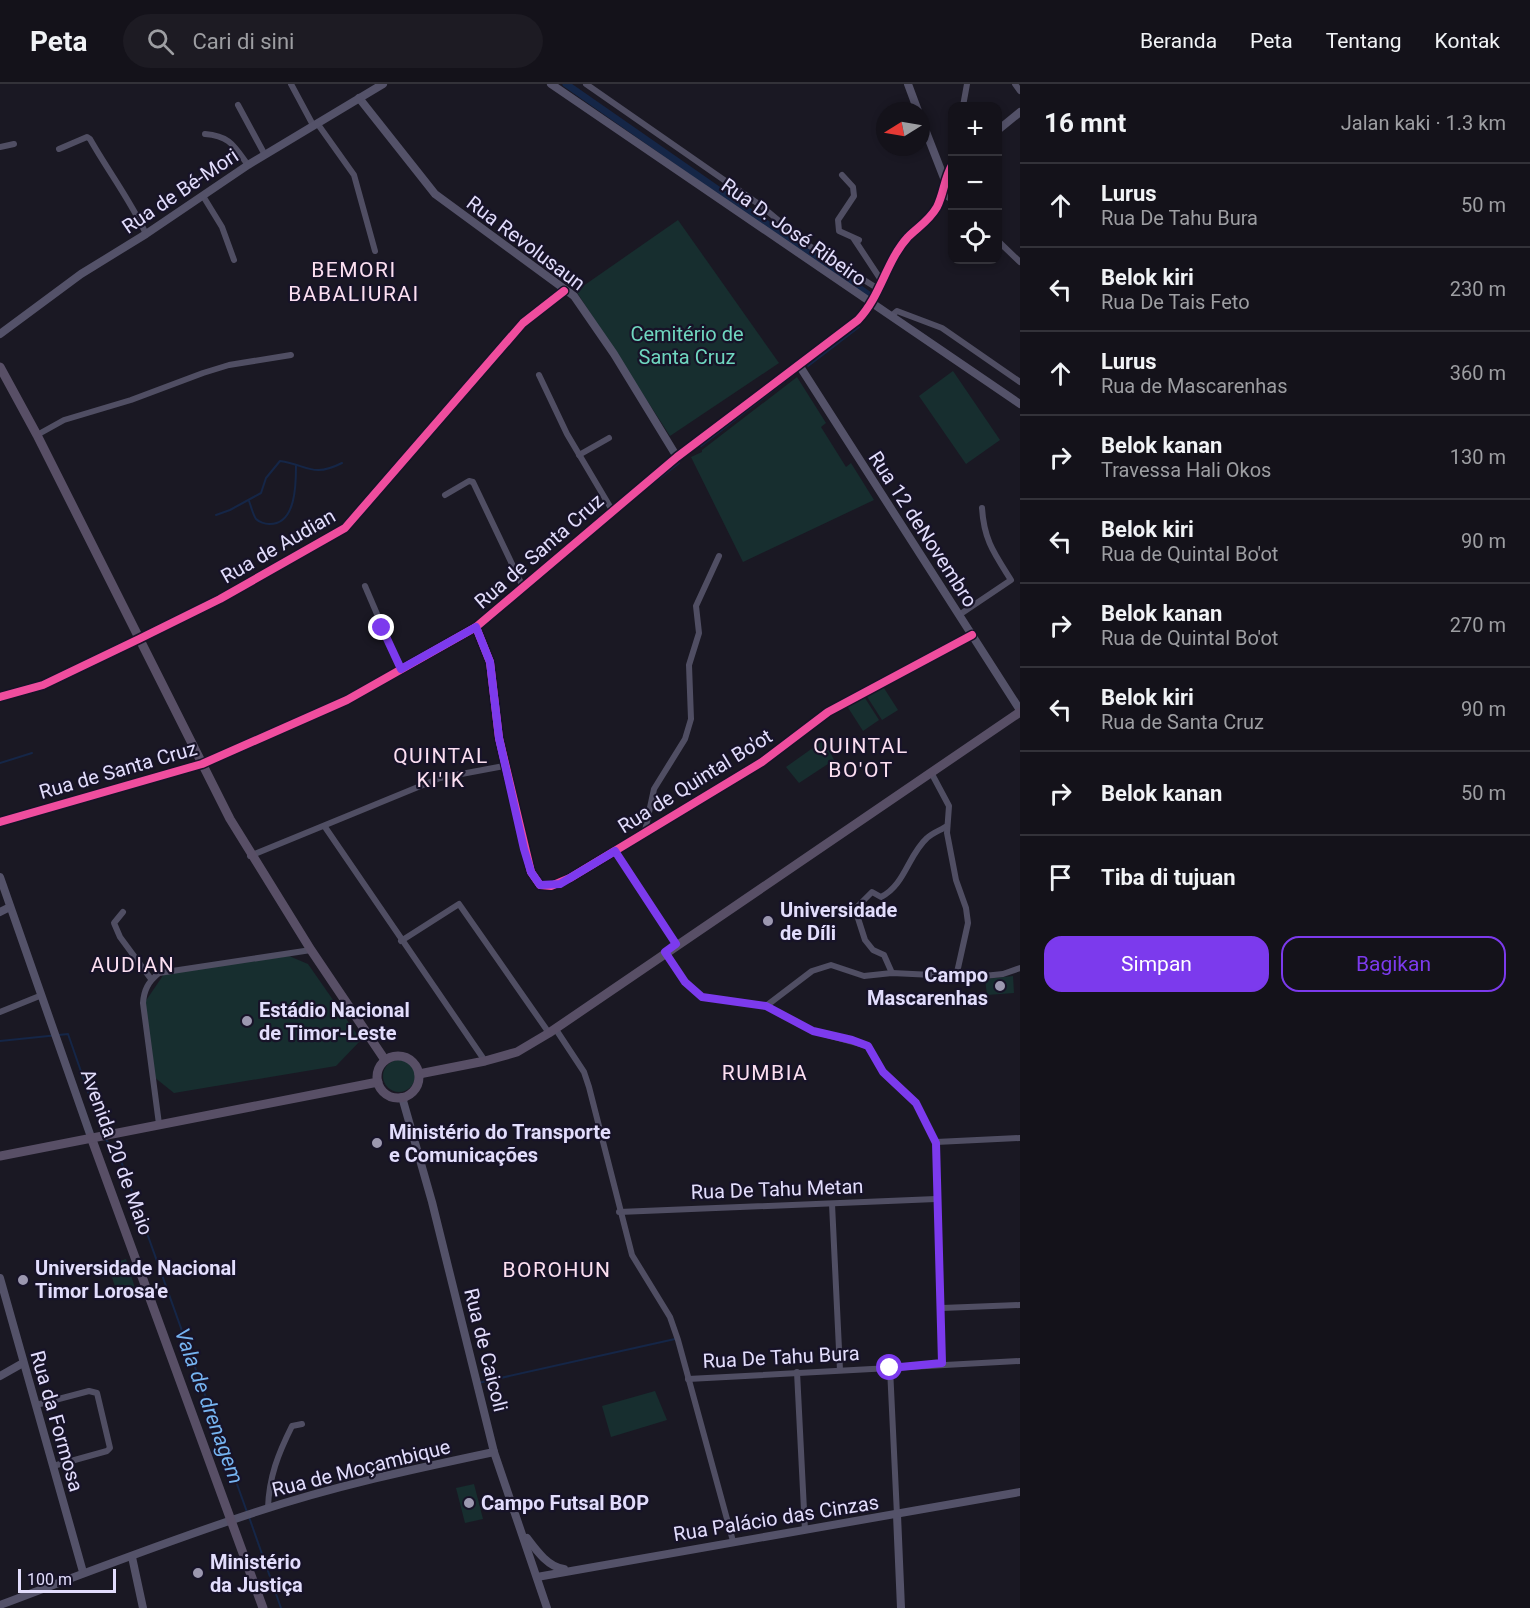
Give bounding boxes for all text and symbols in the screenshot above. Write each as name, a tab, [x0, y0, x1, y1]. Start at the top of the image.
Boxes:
search box	[123, 14, 543, 68]
text: Peta	[30, 25, 87, 58]
icon: search	[144, 25, 177, 58]
text: Cari di sini	[192, 29, 294, 54]
text: Beranda	[1140, 29, 1217, 53]
text: Peta	[1250, 29, 1293, 53]
text: Tentang	[1326, 29, 1402, 53]
text: Kontak	[1435, 29, 1500, 53]
north arrow	[876, 102, 930, 156]
map controls	[948, 102, 1002, 264]
button: +	[948, 102, 1002, 156]
text: 16 mnt	[1044, 108, 1126, 138]
text: Jalan kaki · 1.3 km	[1341, 111, 1506, 135]
street label: Rua de Bé-Mori	[117, 143, 243, 239]
button: −	[948, 156, 1002, 210]
street label: Rua D. José Ribeiro	[717, 173, 871, 291]
text: Lurus	[1101, 181, 1157, 206]
icon: ahead	[1044, 189, 1077, 222]
street label: Rua Revolusaun	[462, 191, 590, 295]
text: 50 m	[1461, 193, 1506, 217]
text: Rua De Tahu Bura	[1101, 206, 1258, 230]
button: locate	[948, 210, 1002, 264]
district label: BEMORI BABALIURAI	[288, 258, 420, 306]
text: Belok kiri	[1101, 265, 1194, 290]
icon: left	[1044, 273, 1077, 306]
text: 230 m	[1450, 277, 1506, 301]
text: Rua De Tais Feto	[1101, 290, 1250, 314]
park label: Cemitério de Santa Cruz	[630, 322, 744, 369]
text: Lurus	[1101, 349, 1157, 374]
icon: ahead	[1044, 357, 1077, 390]
text: 360 m	[1450, 361, 1506, 385]
text: Rua de Mascarenhas	[1101, 374, 1288, 398]
text: Belok kanan	[1101, 433, 1222, 458]
icon: right	[1044, 441, 1077, 474]
text: 130 m	[1450, 445, 1506, 469]
street label: Rua 12 deNovembro	[864, 447, 982, 611]
text: Travessa Hali Okos	[1101, 458, 1271, 482]
street label: Rua de Santa Cruz	[470, 488, 608, 614]
street label: Rua de Audian	[217, 504, 339, 588]
text: Belok kiri	[1101, 517, 1194, 542]
icon: left	[1044, 525, 1077, 558]
text: 90 m	[1461, 529, 1506, 553]
text: Rua de Quintal Bo'ot	[1101, 542, 1278, 566]
text: Belok kanan	[1101, 601, 1222, 626]
icon: right	[1044, 609, 1077, 642]
text: 270 m	[1450, 613, 1506, 637]
route end	[368, 614, 394, 640]
text: Rua de Quintal Bo'ot	[1101, 626, 1278, 650]
text: Belok kiri	[1101, 685, 1194, 710]
icon: left	[1044, 693, 1077, 726]
text: 90 m	[1461, 697, 1506, 721]
text: Rua de Santa Cruz	[1101, 710, 1264, 734]
street label: Rua de Quintal Bo'ot	[613, 724, 777, 838]
district label: QUINTAL BO'OT	[813, 734, 909, 782]
street label: Rua de Santa Cruz	[36, 736, 200, 804]
district label: QUINTAL KI'IK	[393, 744, 489, 792]
icon: right	[1044, 777, 1077, 810]
text: Belok kanan	[1101, 781, 1222, 806]
text: 50 m	[1461, 781, 1506, 805]
icon: arrive	[1044, 861, 1077, 894]
text: Tiba di tujuan	[1101, 865, 1236, 890]
place label: Universidade de Díli	[780, 898, 898, 945]
marker: Universidade de Díli	[761, 914, 775, 928]
button: Simpan	[1044, 936, 1269, 992]
button: Bagikan	[1281, 936, 1506, 992]
district label: AUDIAN	[91, 953, 175, 977]
place label: Campo Mascarenhas	[867, 963, 988, 1010]
marker: Campo Mascarenhas	[993, 979, 1007, 993]
place label: Estádio Nacional de Timor-Leste	[259, 998, 410, 1045]
marker: Estádio Nacional de Timor-Leste	[240, 1014, 254, 1028]
district label: RUMBIA	[722, 1061, 808, 1085]
street label: Avenida 20 de Maio	[76, 1066, 158, 1238]
place label: Ministério do Transporte e Comunicações	[389, 1120, 611, 1167]
marker: Ministério do Transporte e Comunicações	[370, 1136, 384, 1150]
street label: Rua De Tahu Metan	[690, 1174, 864, 1204]
place label: Universidade Nacional Timor Lorosa'e	[35, 1256, 236, 1303]
district label: BOROHUN	[503, 1258, 612, 1282]
marker: Universidade Nacional Timor Lorosa'e	[16, 1273, 30, 1287]
street label: Rua de Caicoli	[459, 1286, 513, 1414]
water label: Vala de drenagem	[170, 1325, 248, 1487]
street label: Rua De Tahu Bura	[702, 1341, 860, 1373]
street label: Rua da Formosa	[25, 1348, 89, 1494]
route start	[876, 1354, 902, 1380]
street label: Rua de Moçambique	[269, 1434, 453, 1502]
street label: Rua Palácio das Cinzas	[672, 1490, 880, 1546]
place label: Campo Futsal BOP	[481, 1491, 649, 1515]
marker: Campo Futsal BOP	[462, 1496, 476, 1510]
place label: Ministério da Justiça	[210, 1550, 303, 1597]
scale bar	[18, 1566, 116, 1594]
marker: Ministério da Justiça	[191, 1566, 205, 1580]
text: 100 m	[27, 1570, 72, 1589]

